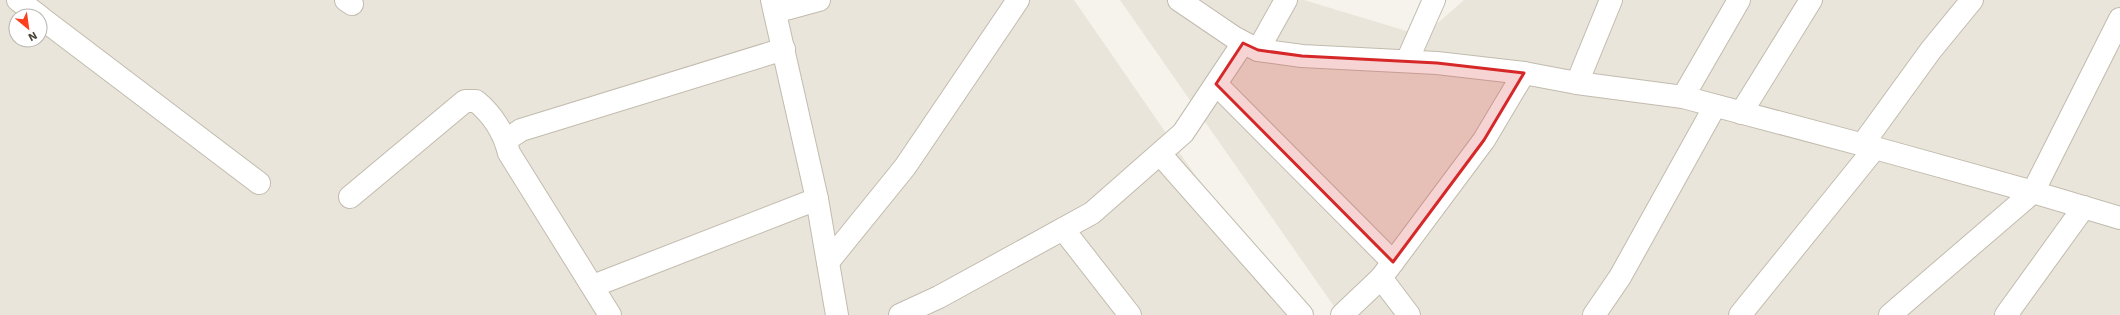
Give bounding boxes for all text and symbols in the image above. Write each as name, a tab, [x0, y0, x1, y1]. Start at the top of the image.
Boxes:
north arrow	[8, 8, 48, 48]
text: N	[26, 29, 39, 44]

